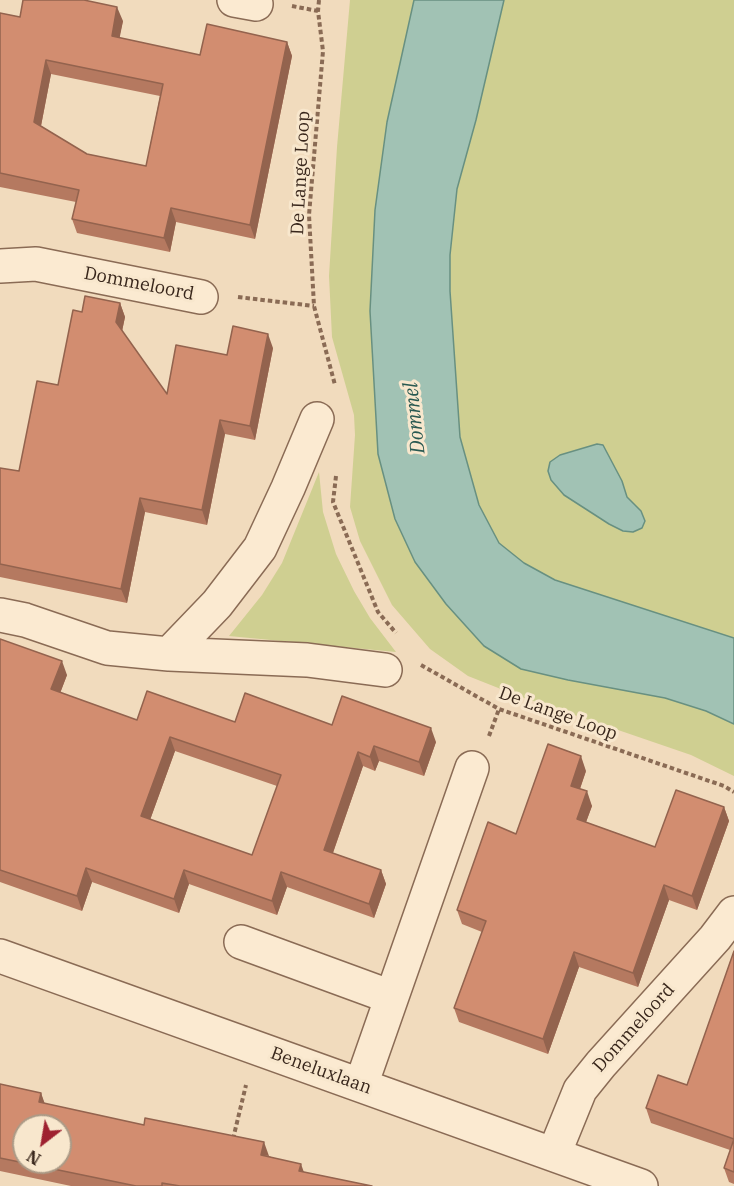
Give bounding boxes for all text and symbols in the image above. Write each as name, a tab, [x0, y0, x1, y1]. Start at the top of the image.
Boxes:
street label: De Lange Loop	[287, 110, 315, 236]
street label: Dommeloord	[82, 263, 196, 305]
water label: Dommel	[399, 381, 431, 455]
street label: De Lange Loop	[496, 683, 620, 745]
street label: Dommeloord	[589, 979, 679, 1077]
street label: Beneluxlaan	[267, 1043, 375, 1099]
north arrow	[12, 1114, 72, 1174]
text: N	[23, 1146, 44, 1170]

